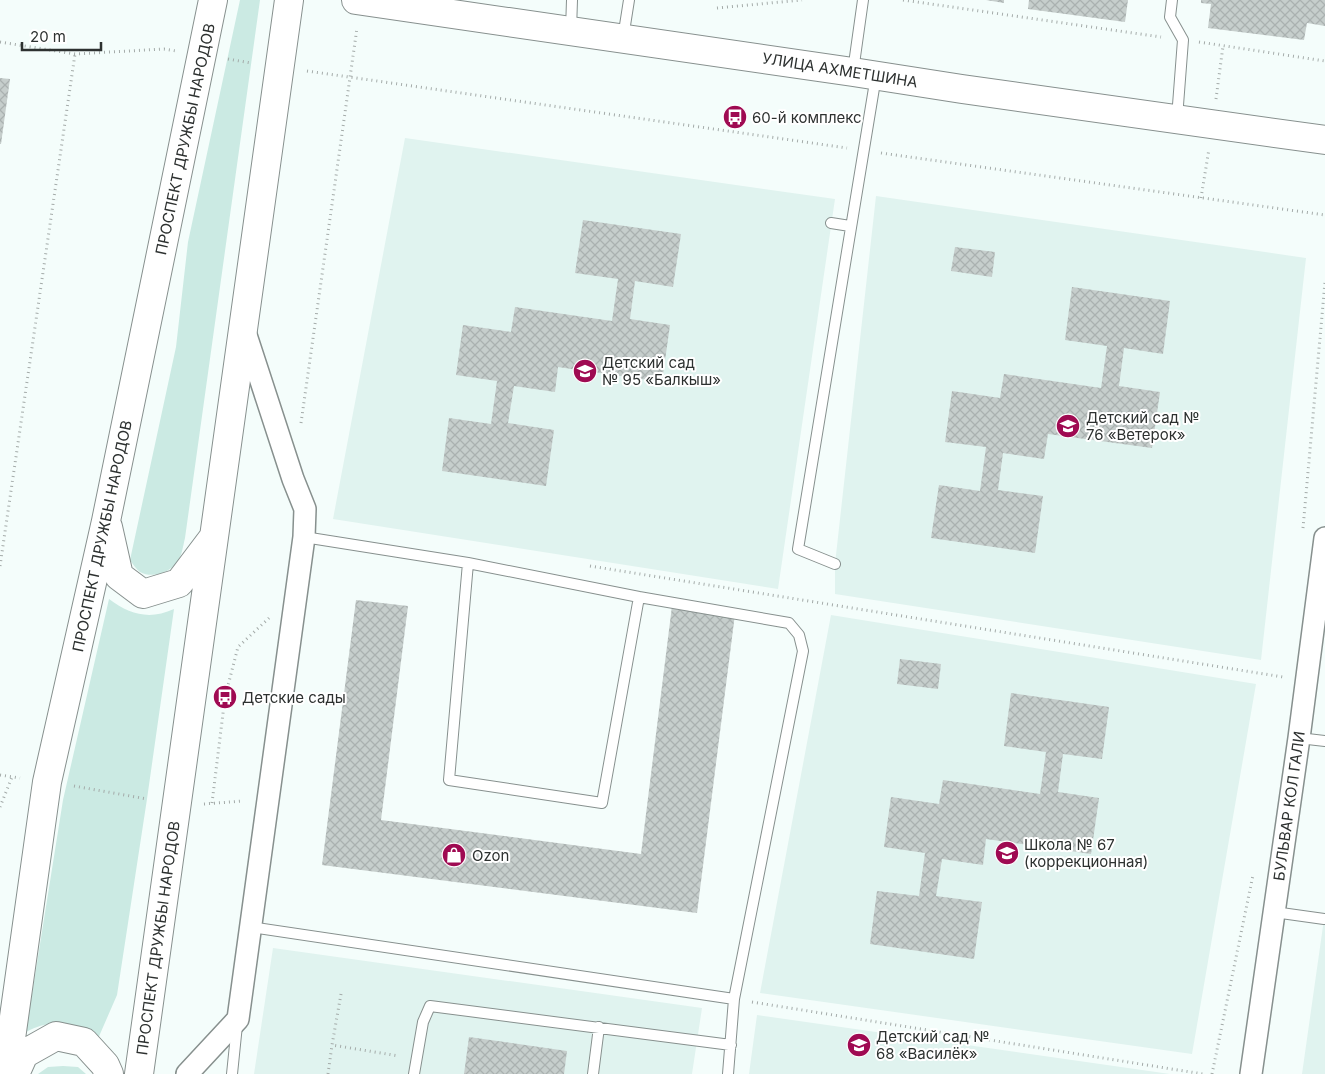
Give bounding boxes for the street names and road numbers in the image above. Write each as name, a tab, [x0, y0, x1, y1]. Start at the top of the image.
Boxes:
street label: ПРОСПЕКТ ДРУЖБЫ НАРОДОВ	[151, 21, 219, 257]
street label: УЛИЦА АХМЕТШИНА	[761, 48, 919, 92]
street label: ПРОСПЕКТ ДРУЖБЫ НАРОДОВ	[68, 418, 136, 654]
street label: БУЛЬВАР КОЛ ГАЛИ	[1269, 730, 1309, 882]
street label: ПРОСПЕКТ ДРУЖБЫ НАРОДОВ	[132, 820, 184, 1056]

